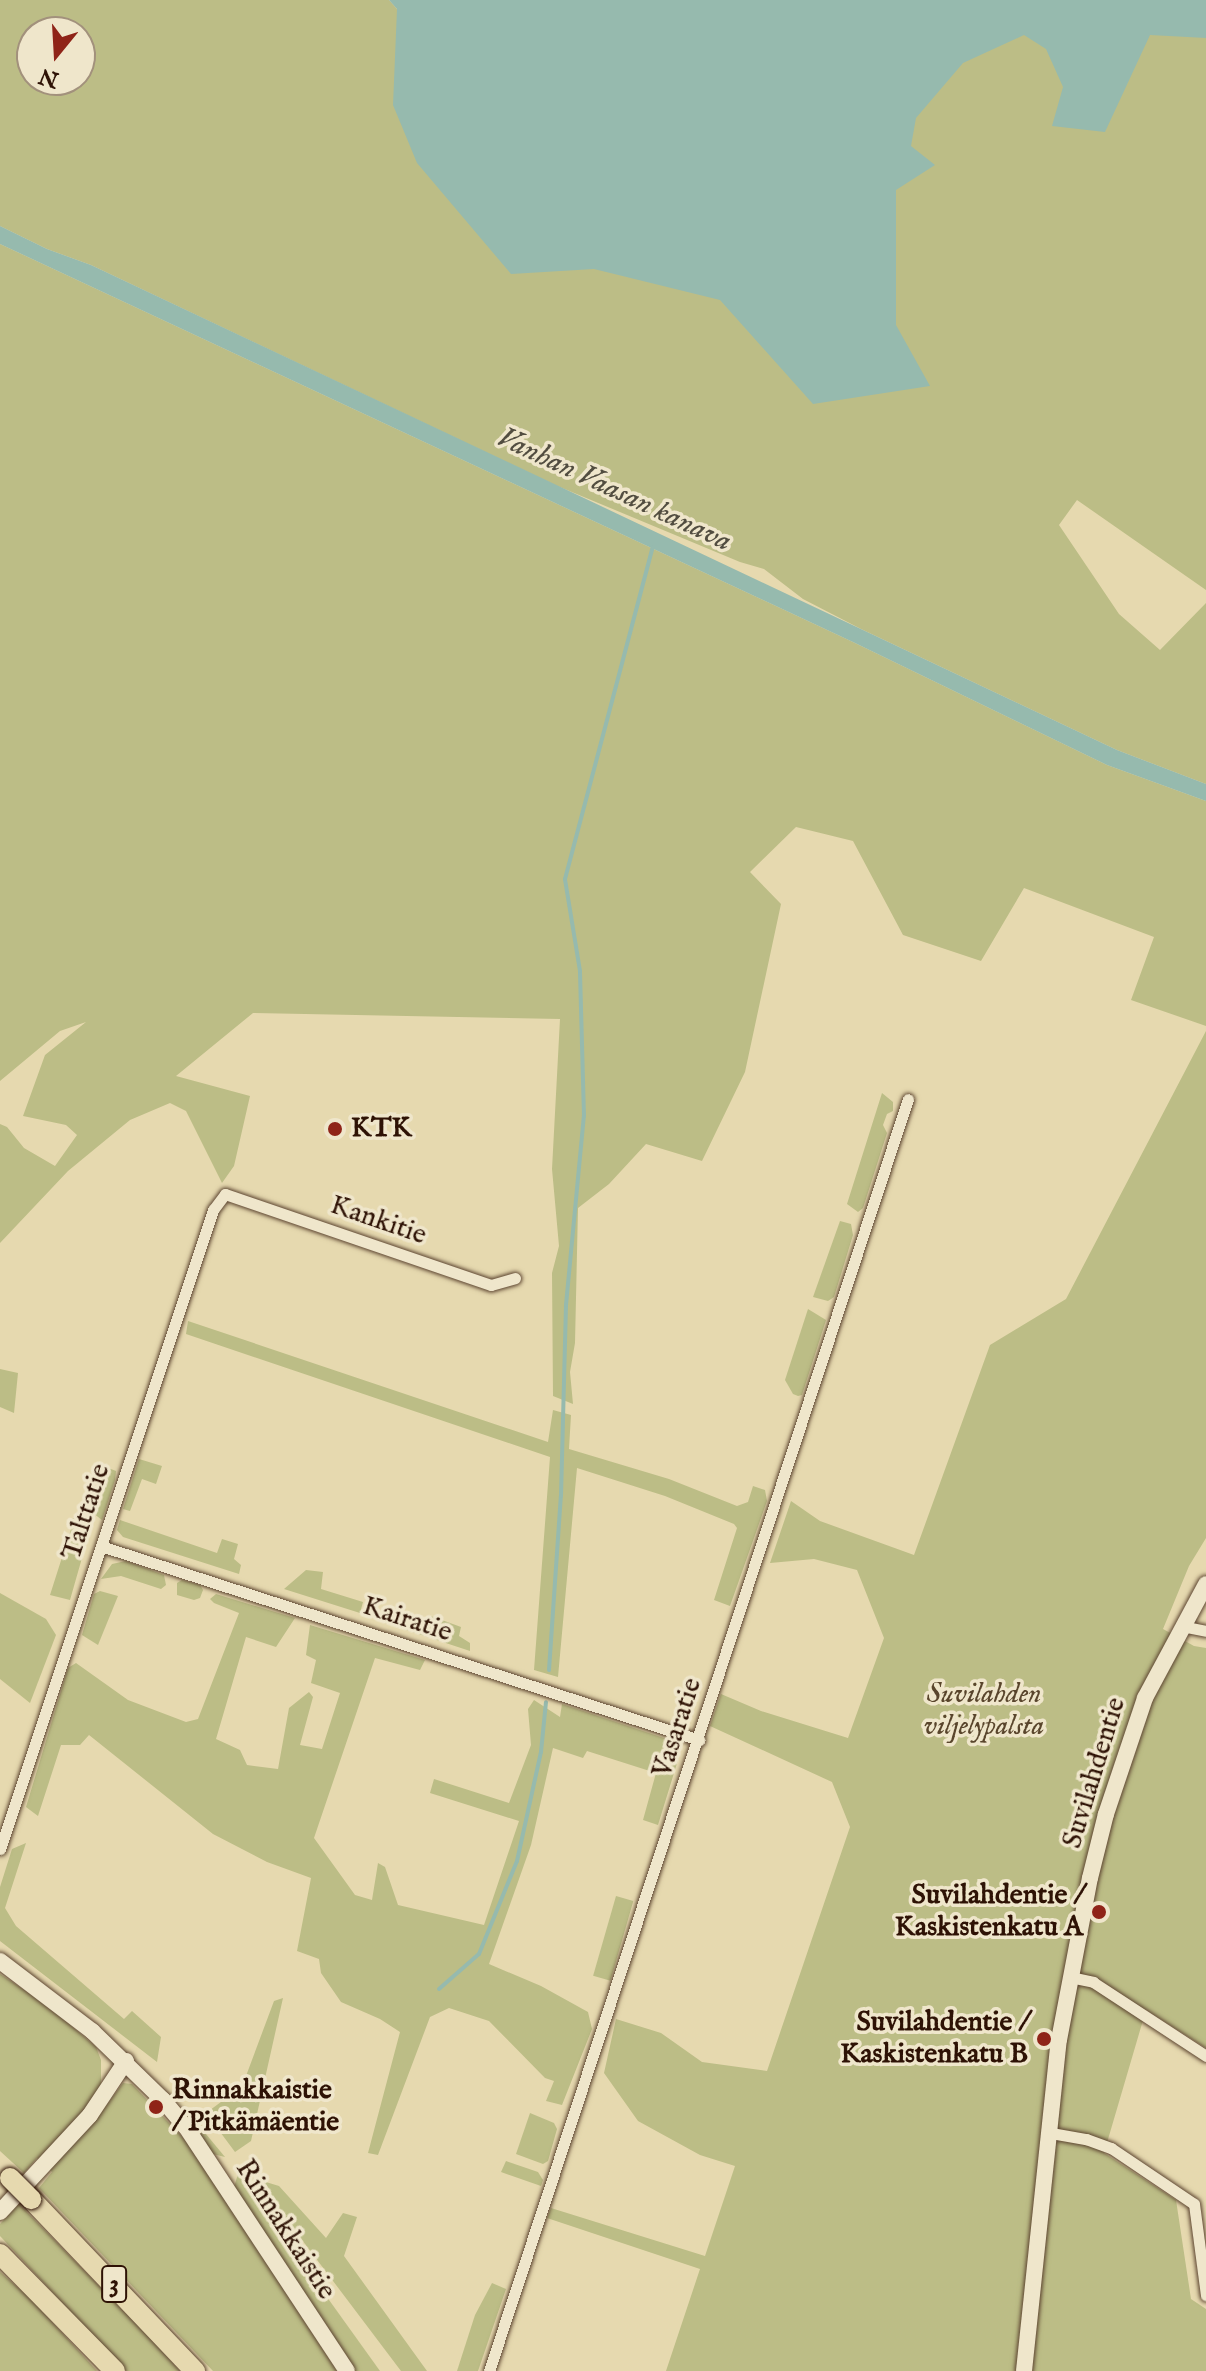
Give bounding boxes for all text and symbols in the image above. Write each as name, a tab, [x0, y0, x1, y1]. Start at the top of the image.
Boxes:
north arrow	[16, 16, 96, 96]
text: N	[36, 61, 63, 93]
water label: Vanhan Vaasan kanava	[491, 420, 737, 560]
place label: KTK	[351, 1112, 412, 1146]
marker: KTK	[326, 1120, 344, 1138]
street label: Kankitie	[325, 1189, 431, 1253]
street label: Talttatie	[56, 1460, 118, 1564]
street label: Kairatie	[358, 1590, 456, 1650]
street label: Vasaratie	[646, 1674, 710, 1782]
park label: Suvilahden viljelypalsta	[924, 1678, 1044, 1744]
street label: Suvilahdentie	[1056, 1694, 1134, 1852]
place label: Suvilahdentie / Kaskistenkatu A	[895, 1879, 1083, 1945]
marker: Suvilahdentie / Kaskistenkatu A	[1090, 1903, 1108, 1921]
place label: Suvilahdentie / Kaskistenkatu B	[840, 2006, 1028, 2072]
marker: Suvilahdentie / Kaskistenkatu B	[1035, 2030, 1053, 2048]
place label: Rinnakkaistie / Pitkämäentie	[172, 2074, 339, 2140]
marker: Rinnakkaistie / Pitkämäentie	[147, 2098, 165, 2116]
street label: Rinnakkaistie	[227, 2154, 343, 2306]
road number: 3	[100, 2262, 128, 2306]

